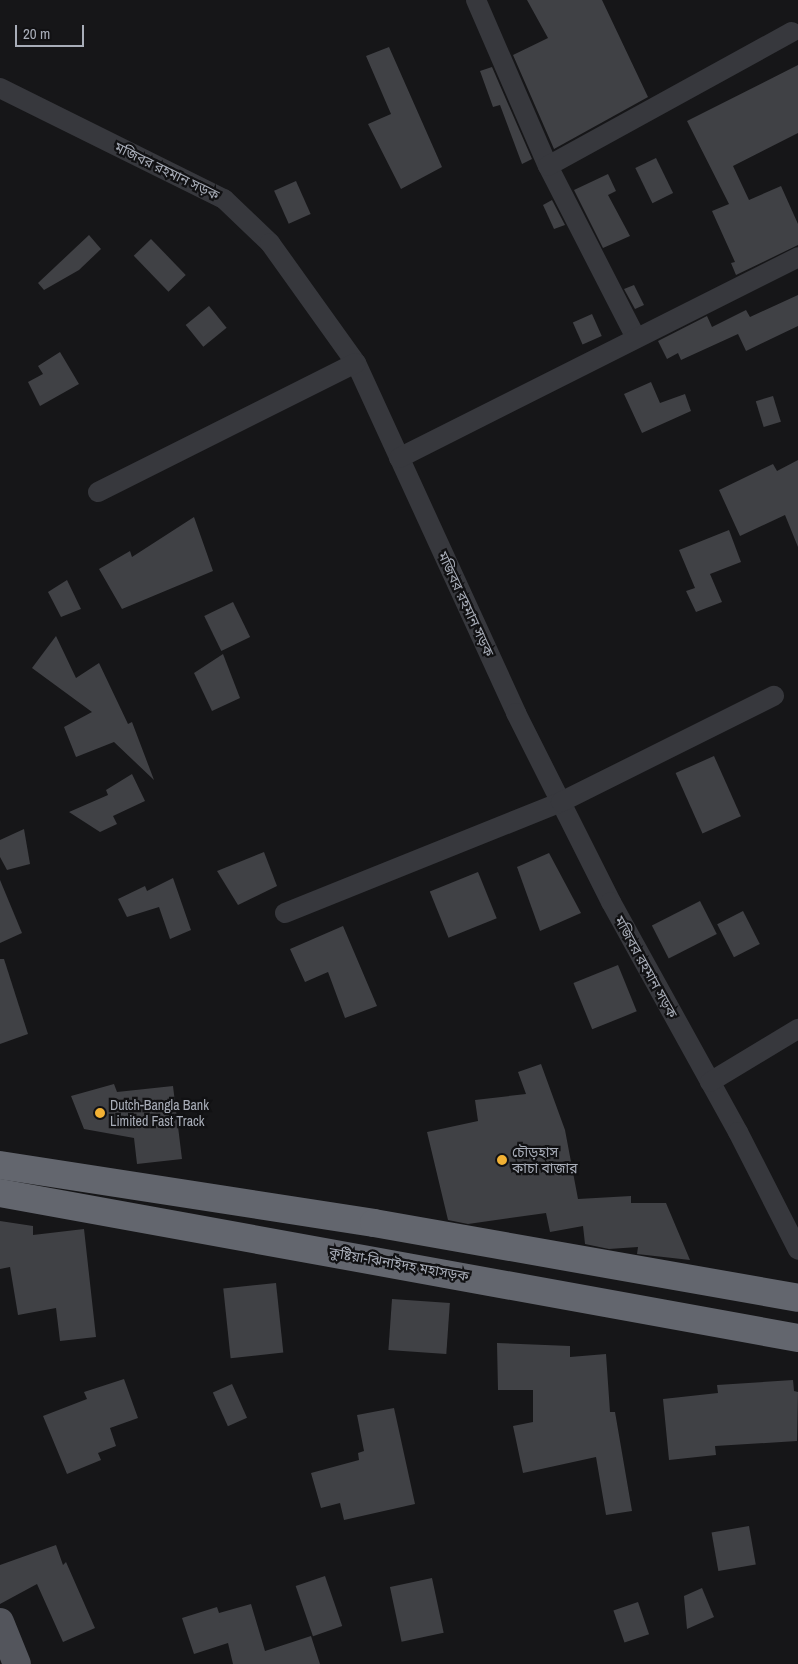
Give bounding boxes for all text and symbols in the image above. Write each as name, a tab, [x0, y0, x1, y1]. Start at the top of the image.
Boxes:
scale bar	[18, 15, 86, 47]
text: 20 m	[23, 23, 50, 44]
street label: মজিবর রহমান সড়ক	[112, 138, 222, 204]
street label: মজিবর রহমান সড়ক	[434, 549, 498, 659]
street label: মজিবর রহমান সড়ক	[611, 913, 681, 1021]
place label: Dutch-Bangla Bank Limited Fast Track	[110, 1097, 209, 1130]
marker: Dutch-Bangla Bank Limited Fast Track	[94, 1107, 106, 1119]
place label: চৌড়হাস কাচা বাজার	[512, 1144, 578, 1176]
marker: চৌড়হাস কাচা বাজার	[496, 1154, 508, 1166]
street label: কুষ্টিয়া-ঝিনাইদহ মহাসড়ক	[328, 1243, 470, 1285]

